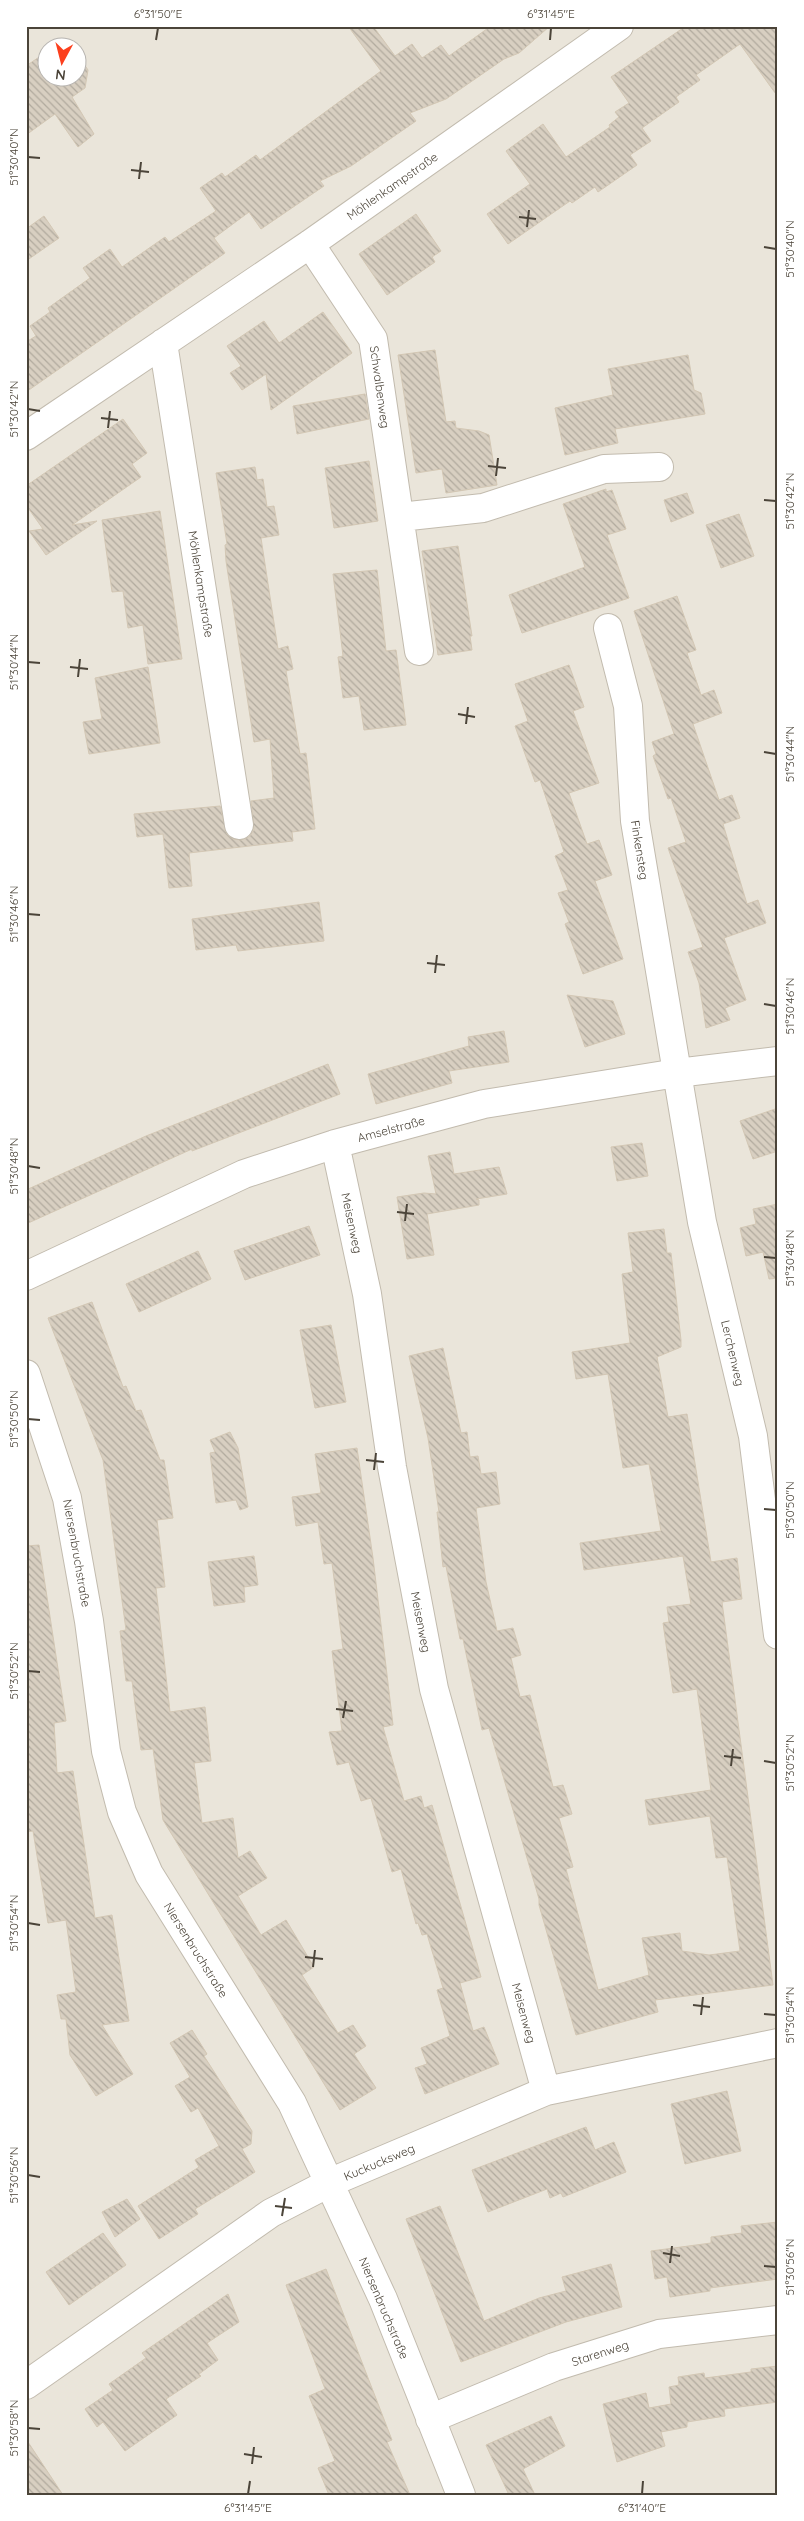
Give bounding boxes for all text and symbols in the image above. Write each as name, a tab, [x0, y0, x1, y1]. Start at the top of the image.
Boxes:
text: 6°31'50"E	[134, 6, 182, 21]
text: 6°31'45"E	[527, 6, 575, 21]
north arrow	[38, 38, 88, 88]
text: N	[54, 65, 67, 84]
text: 51°30'40"N	[6, 128, 21, 186]
street label: Möhlenkampstraße	[344, 149, 441, 223]
text: 51°30'40"N	[782, 220, 797, 278]
street label: Schwalbenweg	[367, 345, 393, 429]
text: 51°30'42"N	[6, 380, 21, 438]
text: 51°30'42"N	[782, 472, 797, 530]
street label: Möhlenkampstraße	[185, 530, 217, 639]
text: 51°30'44"N	[6, 634, 21, 690]
text: 51°30'44"N	[782, 726, 797, 782]
street label: Finkensteg	[628, 819, 652, 881]
text: 51°30'46"N	[6, 886, 21, 942]
text: 51°30'46"N	[782, 978, 797, 1034]
street label: Amselstraße	[356, 1113, 427, 1145]
text: 51°30'48"N	[6, 1138, 21, 1194]
street label: Meisenweg	[338, 1191, 366, 1255]
text: 51°30'48"N	[782, 1230, 797, 1286]
street label: Lerchenweg	[718, 1318, 748, 1388]
text: 51°30'50"N	[6, 1390, 21, 1448]
text: 51°30'50"N	[782, 1481, 797, 1539]
street label: Niersenbruchstraße	[60, 1498, 94, 1608]
street label: Meisenweg	[408, 1590, 434, 1654]
text: 51°30'52"N	[6, 1642, 21, 1700]
text: 51°30'52"N	[782, 1734, 797, 1792]
text: 51°30'54"N	[6, 1895, 21, 1951]
street label: Niersenbruchstraße	[161, 1900, 231, 2001]
street label: Meisenweg	[509, 1981, 539, 2045]
text: 51°30'54"N	[782, 1987, 797, 2043]
street label: Kuckucksweg	[341, 2140, 417, 2184]
text: 51°30'56"N	[6, 2146, 21, 2204]
text: 51°30'56"N	[782, 2238, 797, 2296]
street label: Niersenbruchstraße	[356, 2255, 412, 2361]
street label: Starenweg	[569, 2337, 631, 2369]
text: 51°30'58"N	[6, 2399, 21, 2457]
text: 6°31'45"E	[224, 2500, 272, 2515]
text: 6°31'40"E	[618, 2500, 666, 2515]

